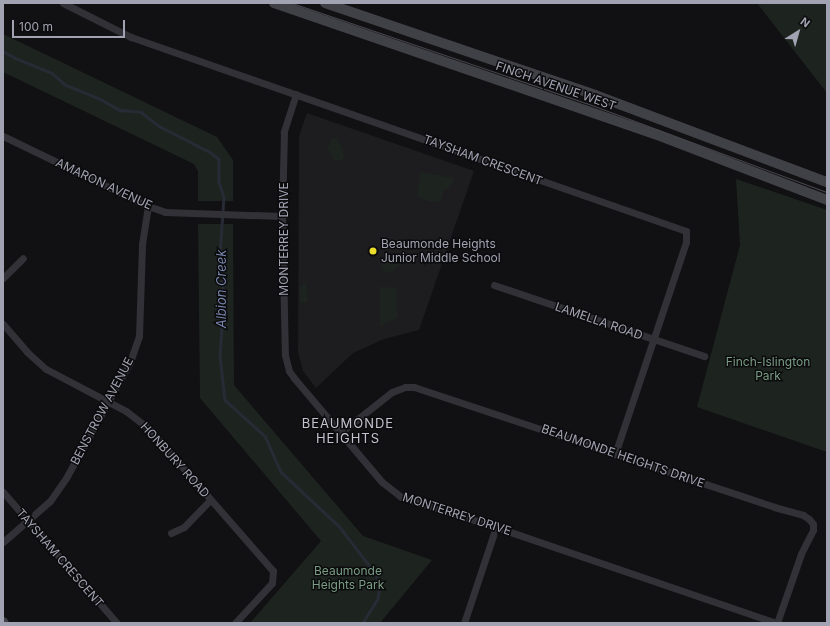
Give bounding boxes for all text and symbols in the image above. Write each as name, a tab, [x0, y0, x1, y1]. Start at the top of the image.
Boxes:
scale bar	[14, 12, 127, 38]
north arrow	[778, 12, 818, 52]
text: N	[798, 14, 813, 31]
text: 100 m	[19, 19, 53, 34]
street label: FINCH AVENUE WEST	[494, 59, 618, 113]
street label: TAYSHAM CRESCENT	[422, 132, 544, 188]
street label: AMARON AVENUE	[53, 155, 155, 213]
street label: MONTERREY DRIVE	[277, 182, 291, 296]
place label: Beaumonde Heights Junior Middle School	[381, 237, 501, 265]
marker: Beaumonde Heights Junior Middle School	[368, 246, 378, 256]
water label: Albion Creek	[213, 250, 229, 328]
street label: LAMELLA ROAD	[553, 299, 645, 343]
street label: BENSTROW AVENUE	[68, 355, 136, 467]
park label: Finch-Islington Park	[726, 355, 810, 383]
district label: BEAUMONDE HEIGHTS	[302, 416, 394, 447]
street label: HONBURY ROAD	[137, 419, 213, 501]
street label: BEAUMONDE HEIGHTS DRIVE	[540, 421, 706, 491]
street label: MONTERREY DRIVE	[401, 490, 513, 538]
street label: TAYSHAM CRESCENT	[13, 506, 107, 610]
park label: Beaumonde Heights Park	[312, 564, 384, 592]

